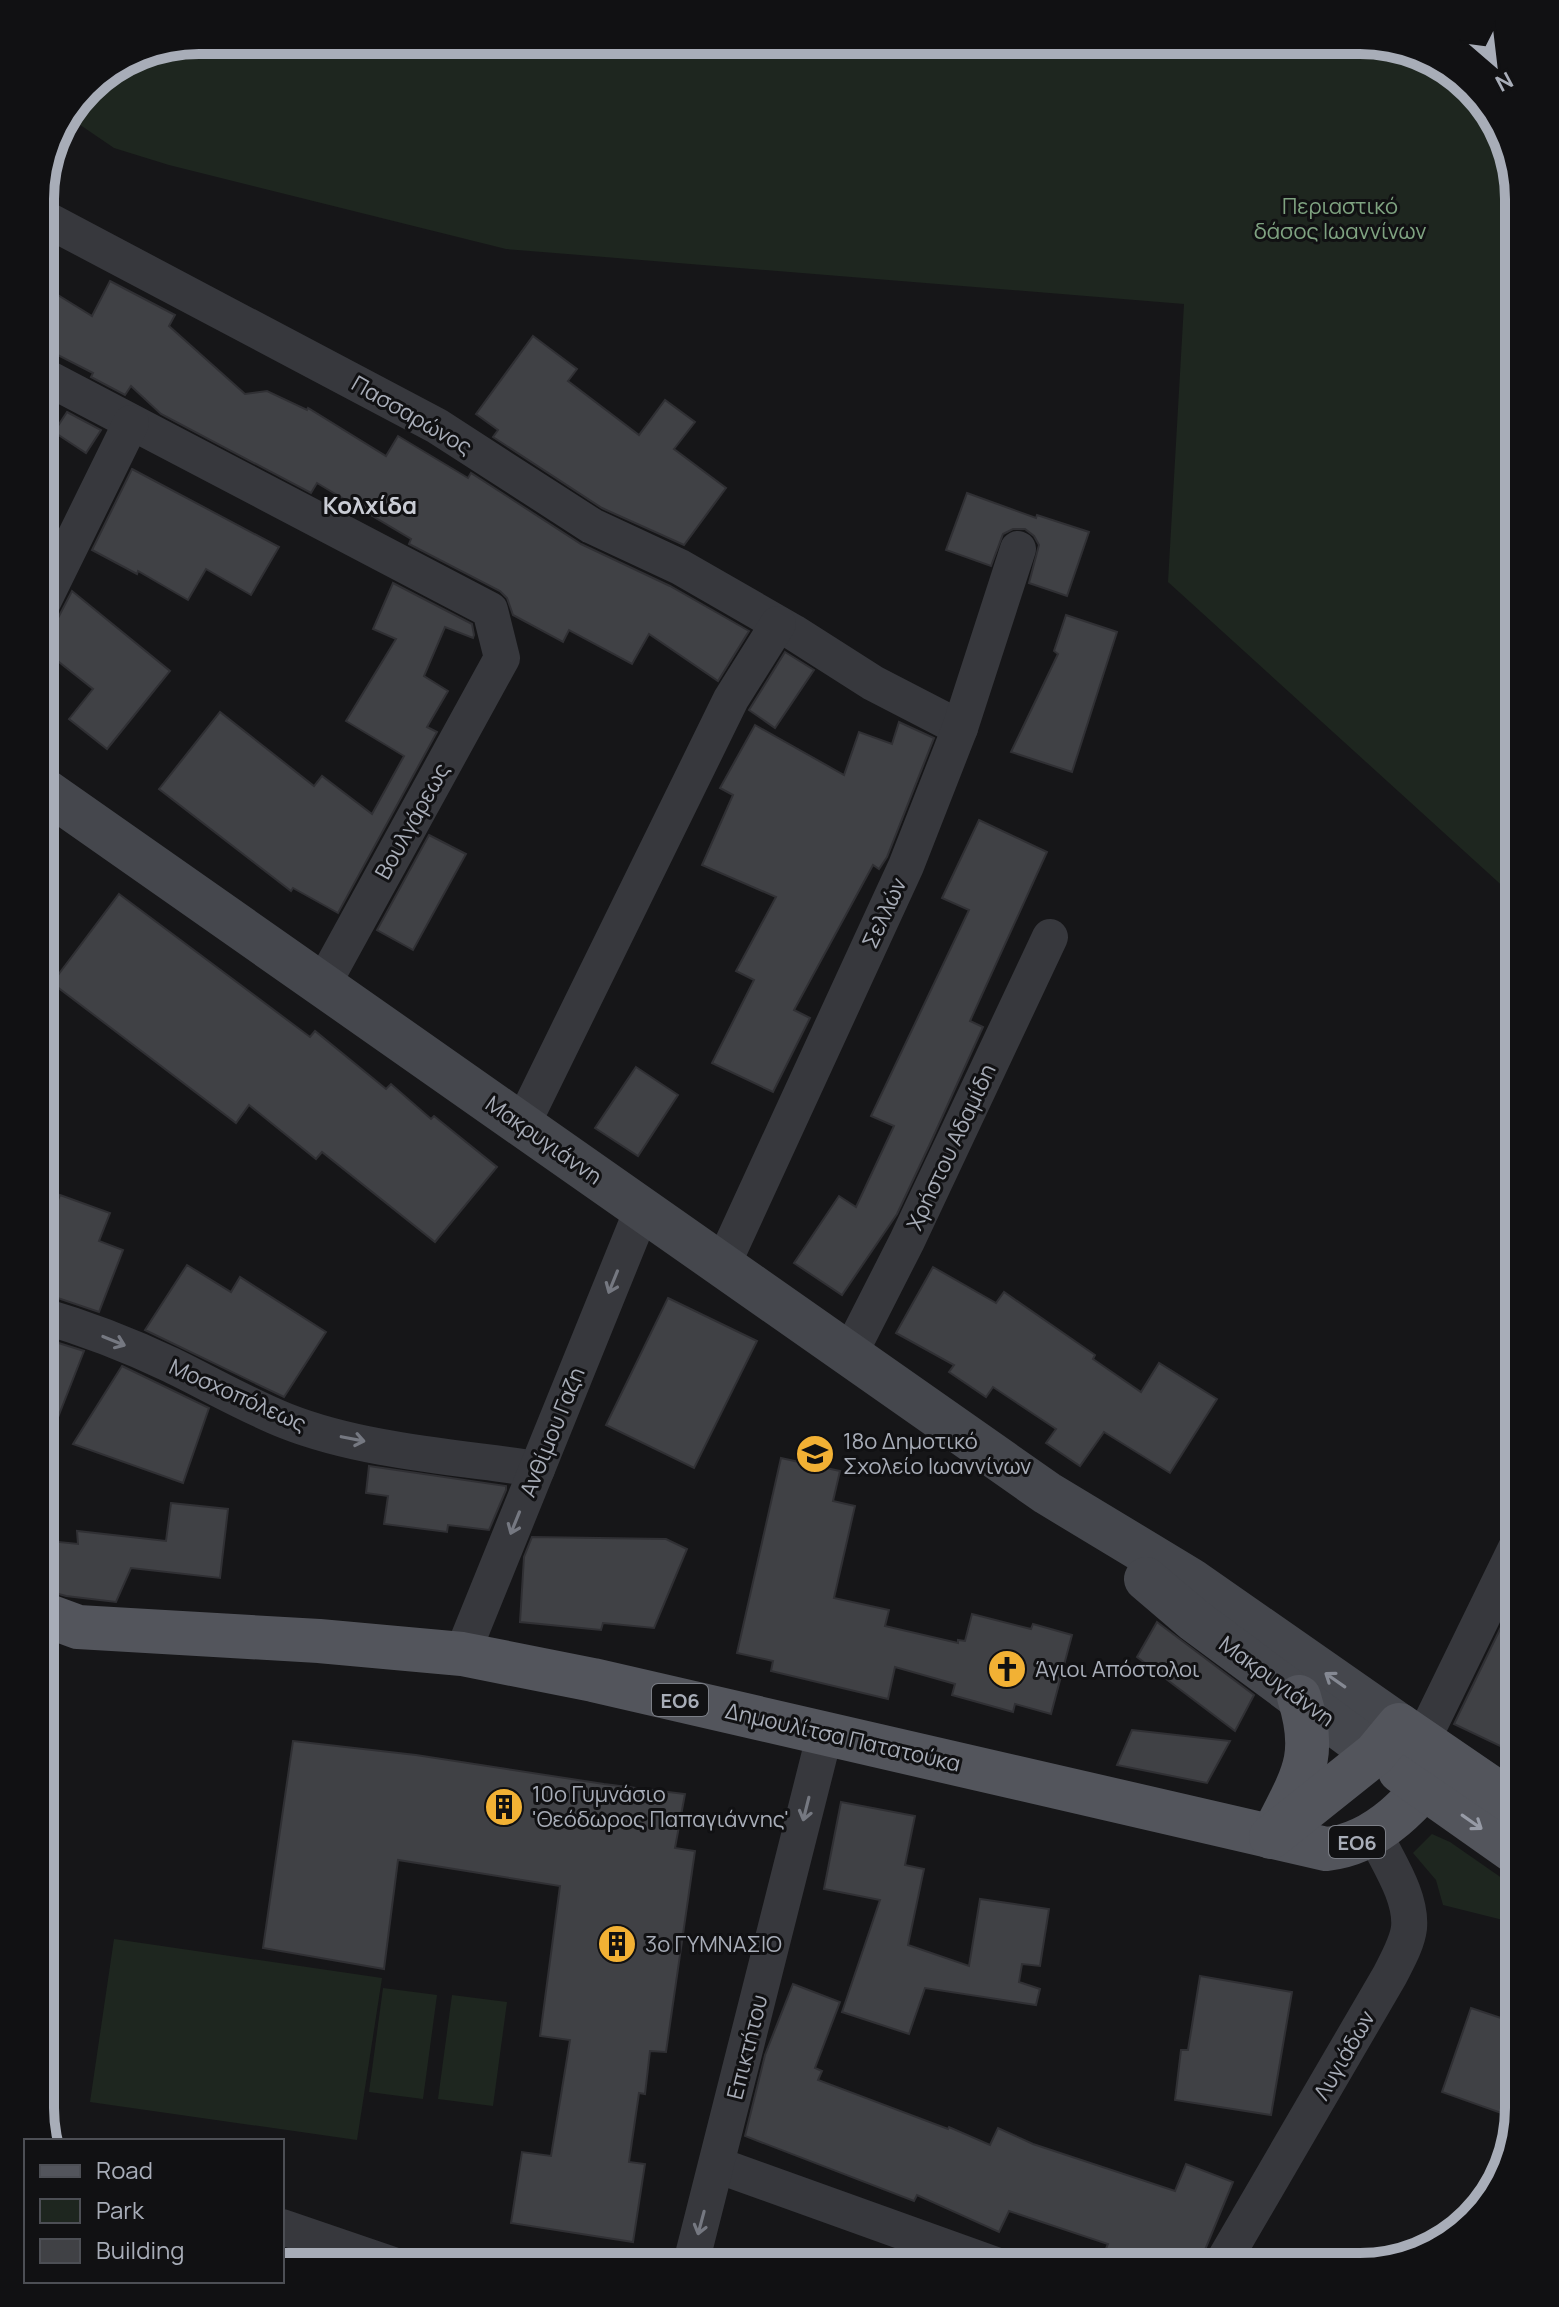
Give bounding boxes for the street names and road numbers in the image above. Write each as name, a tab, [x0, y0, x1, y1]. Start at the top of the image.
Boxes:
street label: Πασσαρώνος	[346, 368, 478, 462]
street label: Βουλγάρεως	[368, 757, 456, 885]
street label: Σελλών	[855, 873, 913, 953]
street label: Χρήστου Αδαμίδη	[899, 1059, 1003, 1235]
street label: Μακρυγιάννη	[480, 1089, 608, 1191]
street label: Μοσχοπόλεως	[165, 1351, 311, 1439]
street label: Ανθίμου Γαζη	[512, 1363, 592, 1501]
street label: Μακρυγιάννη	[1213, 1629, 1341, 1733]
road number: ΕΟ6	[652, 1684, 708, 1716]
street label: Δημουλίτσα Πατατούκα	[722, 1695, 964, 1779]
road number: ΕΟ6	[1329, 1826, 1385, 1858]
street label: Επικτήτου	[720, 1991, 774, 2103]
street label: Λυγιάδων	[1306, 2005, 1382, 2105]

